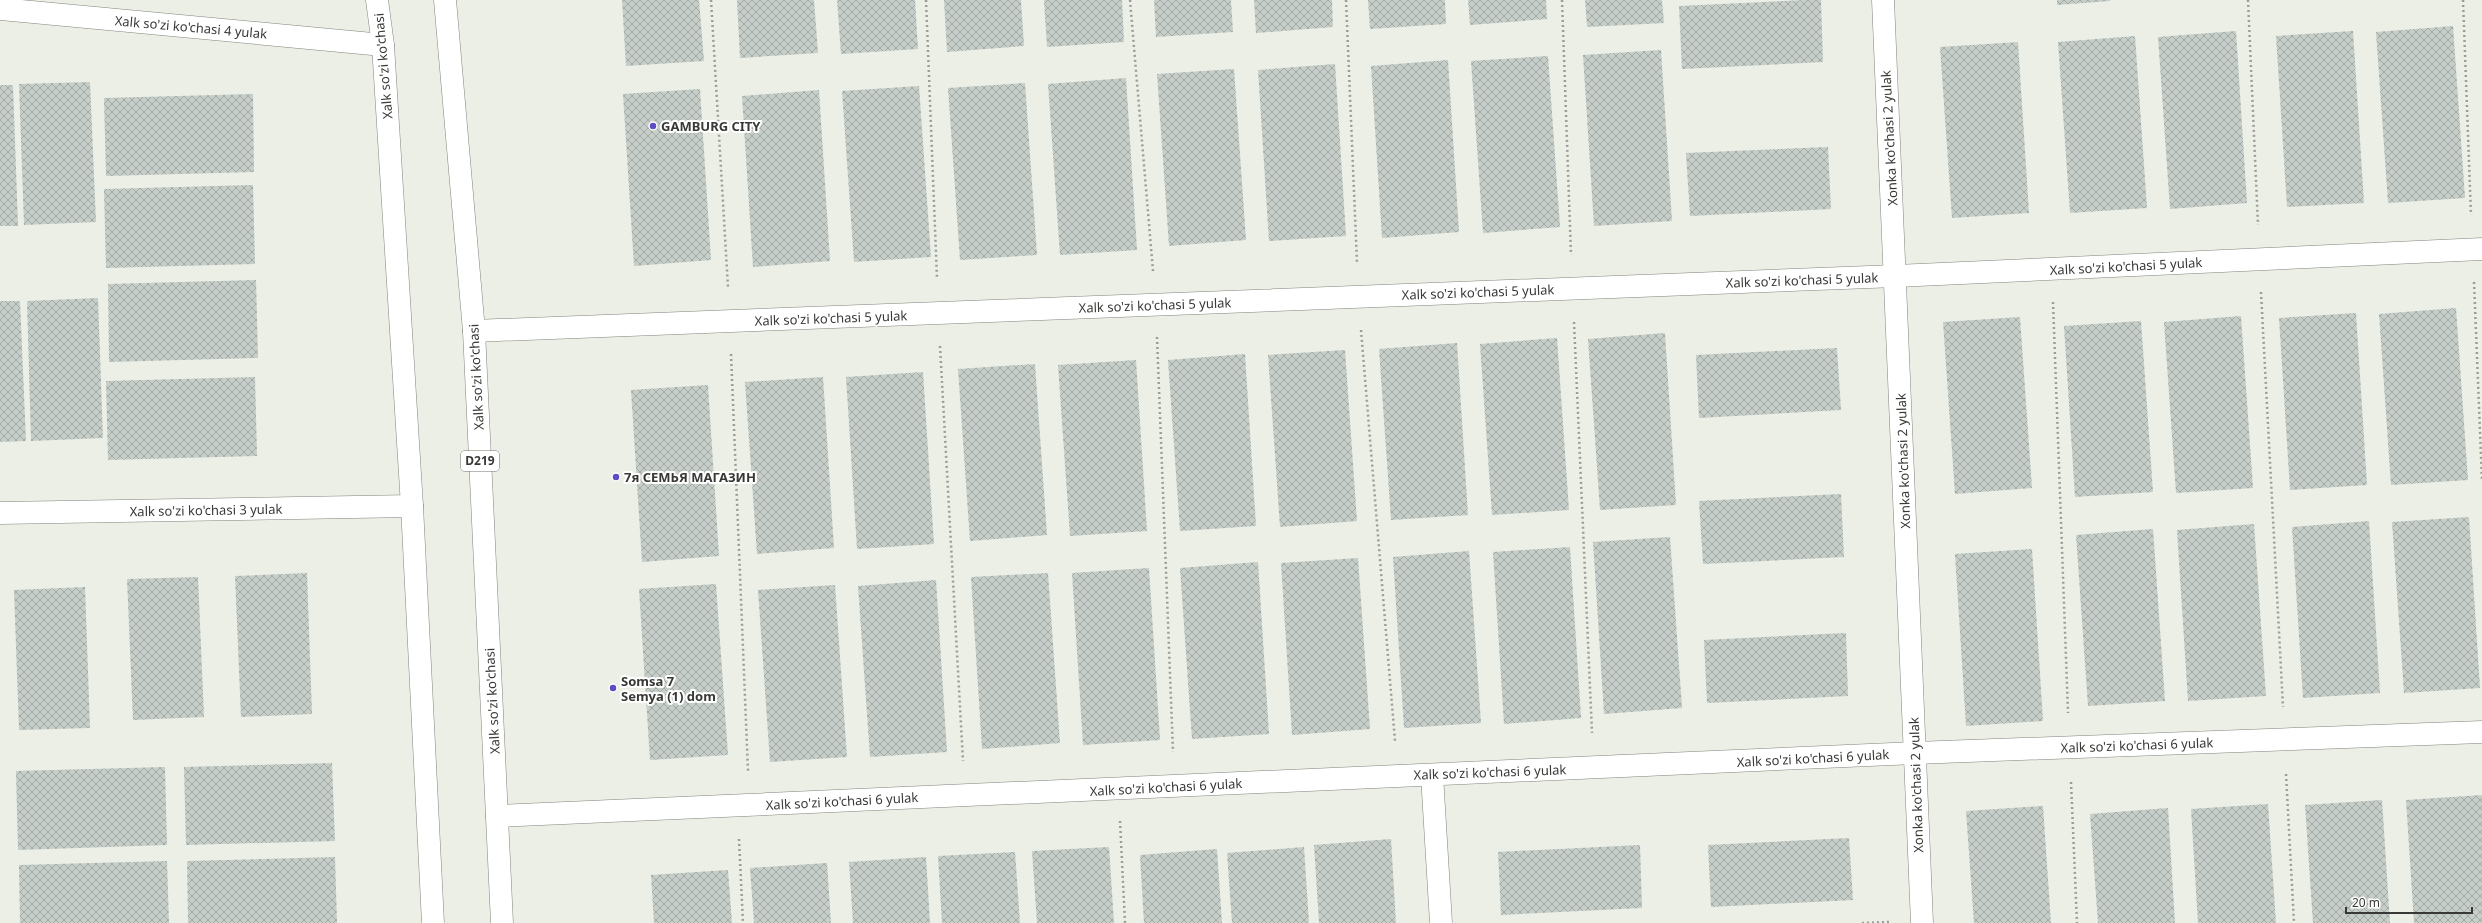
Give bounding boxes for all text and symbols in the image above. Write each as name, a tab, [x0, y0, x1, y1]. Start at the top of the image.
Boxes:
street label: Xalk so'zi ko'chasi 4 yulak	[114, 11, 268, 43]
street label: Xalk so'zi ko'chasi	[369, 12, 397, 120]
street label: Xonka ko'chasi 2 yulak	[1876, 70, 1902, 206]
place label: GAMBURG CITY	[661, 117, 761, 135]
marker: GAMBURG CITY	[648, 121, 658, 131]
street label: Xalk so'zi ko'chasi 5 yulak	[2049, 253, 2203, 279]
street label: Xalk so'zi ko'chasi 5 yulak	[1725, 268, 1879, 292]
street label: Xalk so'zi ko'chasi 5 yulak	[1401, 280, 1555, 304]
street label: Xalk so'zi ko'chasi 5 yulak	[1078, 293, 1232, 317]
street label: Xalk so'zi ko'chasi 5 yulak	[754, 306, 908, 330]
street label: Xalk so'zi ko'chasi	[464, 323, 488, 431]
street label: Xonka ko'chasi 2 yulak	[1892, 393, 1914, 529]
road number: D219	[461, 451, 499, 471]
place label: 7я СЕМЬЯ МАГАЗИН	[624, 468, 756, 486]
marker: 7я СЕМЬЯ МАГАЗИН	[611, 472, 621, 482]
street label: Xalk so'zi ko'chasi 3 yulak	[129, 500, 283, 520]
street label: Xalk so'zi ko'chasi	[480, 647, 504, 755]
place label: Somsa 7 Semya (1) dom	[621, 672, 716, 705]
marker: Somsa 7 Semya (1) dom	[608, 683, 618, 693]
street label: Xonka ko'chasi 2 yulak	[1905, 717, 1927, 853]
street label: Xalk so'zi ko'chasi 6 yulak	[2060, 733, 2214, 757]
street label: Xalk so'zi ko'chasi 6 yulak	[1736, 745, 1890, 771]
street label: Xalk so'zi ko'chasi 6 yulak	[1413, 760, 1567, 784]
street label: Xalk so'zi ko'chasi 6 yulak	[1089, 774, 1243, 800]
street label: Xalk so'zi ko'chasi 6 yulak	[765, 788, 919, 814]
scale bar	[2346, 889, 2472, 915]
text: 20 m	[2352, 894, 2380, 911]

